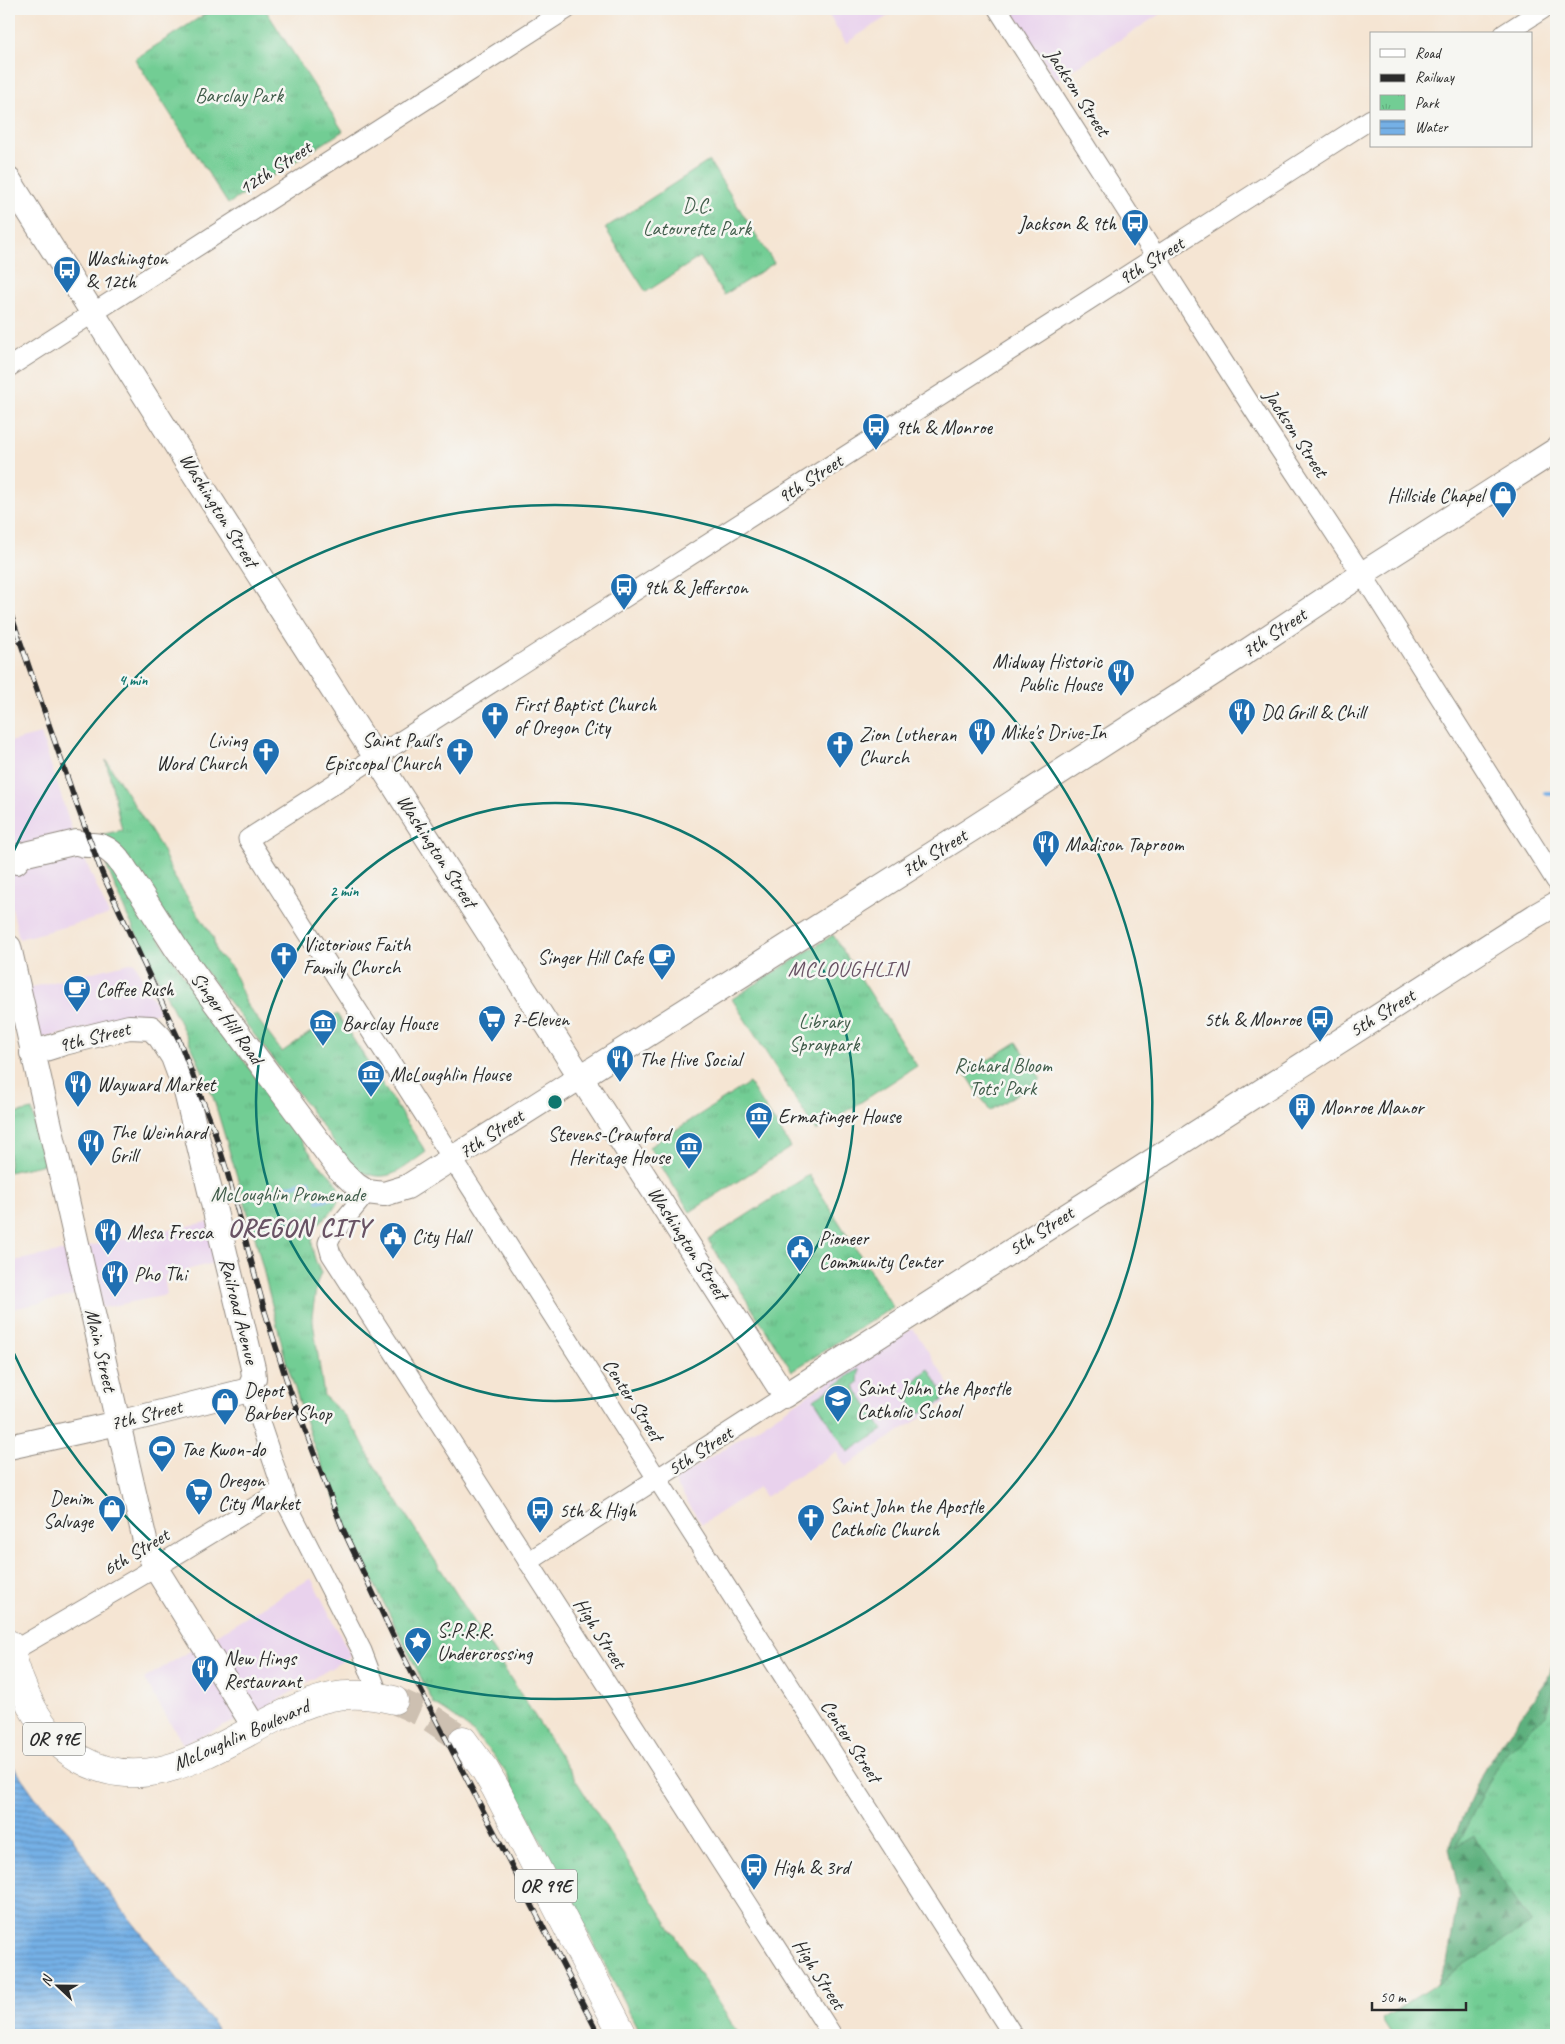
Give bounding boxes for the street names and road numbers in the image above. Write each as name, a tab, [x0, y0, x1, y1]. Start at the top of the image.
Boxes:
street label: Jackson Street	[1040, 42, 1117, 143]
street label: 12th Street	[234, 134, 318, 201]
street label: 9th Street	[1114, 230, 1190, 291]
street label: Jackson Street	[1258, 383, 1335, 484]
street label: 9th Street	[773, 447, 849, 509]
street label: Washington Street	[174, 448, 266, 575]
street label: 7th Street	[1237, 601, 1313, 664]
street label: Washington Street	[391, 790, 485, 915]
street label: 7th Street	[897, 822, 973, 883]
street label: Singer Hill Road	[185, 967, 271, 1072]
street label: 5th Street	[1345, 982, 1421, 1043]
street label: 9th Street	[56, 1016, 135, 1058]
street label: 7th Street	[454, 1102, 530, 1164]
street label: Washington Street	[642, 1182, 736, 1307]
street label: 5th Street	[1004, 1199, 1080, 1261]
street label: Railroad Avenue	[214, 1256, 265, 1368]
street label: Main Street	[79, 1306, 123, 1396]
street label: Center Street	[597, 1354, 671, 1449]
street label: 7th Street	[108, 1394, 187, 1436]
street label: 5th Street	[663, 1419, 739, 1481]
street label: 6th Street	[98, 1521, 176, 1581]
street label: High Street	[568, 1593, 633, 1675]
street label: McLoughlin Boulevard	[169, 1692, 316, 1776]
street label: Center Street	[815, 1695, 889, 1790]
road number: OR 99E	[23, 1722, 85, 1756]
road number: OR 99E	[515, 1870, 577, 1902]
street label: High Street	[787, 1934, 852, 2016]

